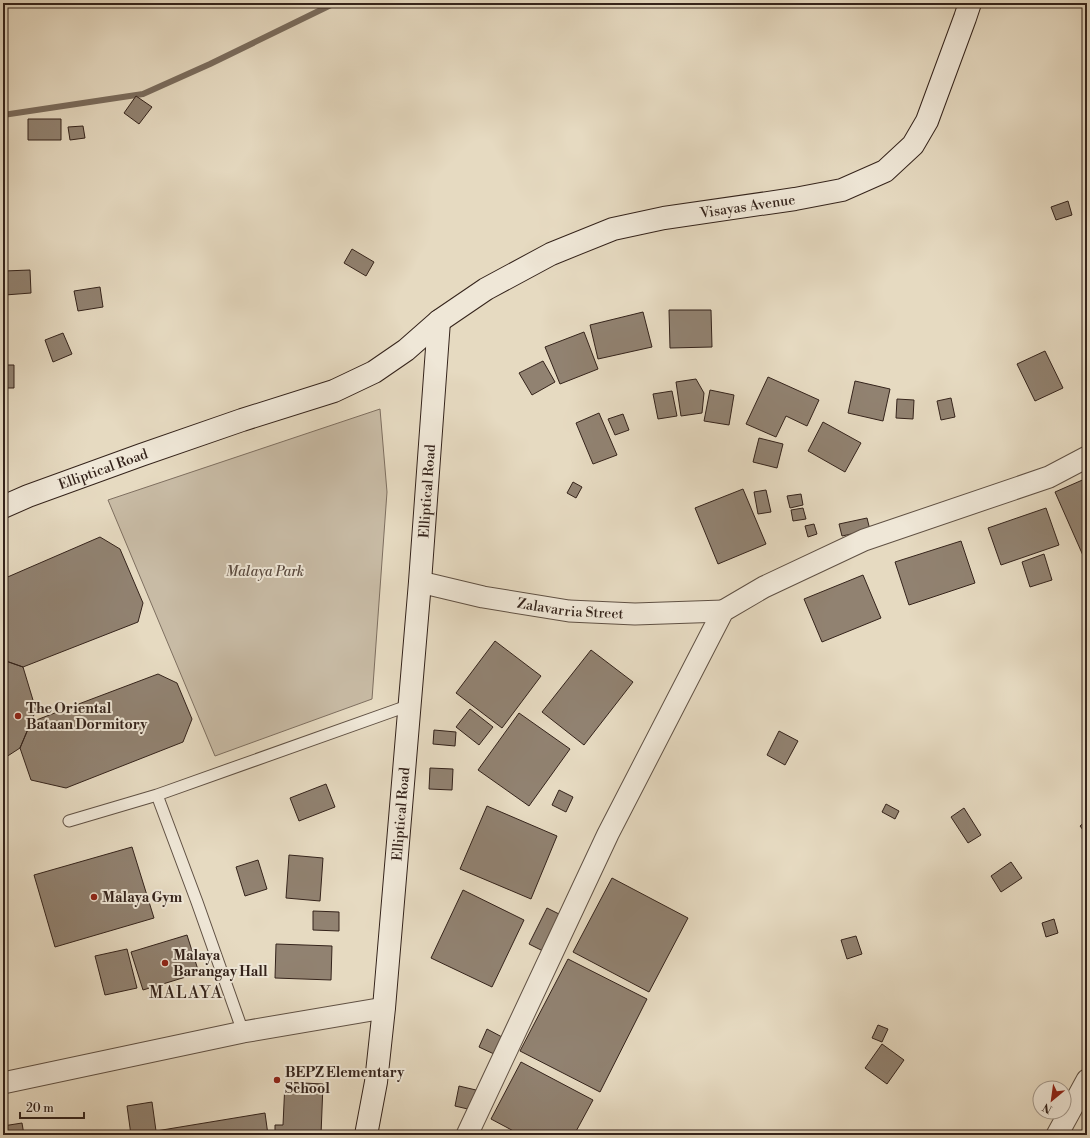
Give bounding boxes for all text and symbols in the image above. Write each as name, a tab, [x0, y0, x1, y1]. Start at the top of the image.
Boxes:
street label: Visayas Avenue	[698, 191, 796, 223]
street label: Elliptical Road	[415, 444, 440, 539]
street label: Elliptical Road	[56, 445, 150, 494]
park label: Malaya Park	[226, 563, 304, 581]
street label: Zalavarria Street	[516, 595, 624, 623]
place label: The Oriental Bataan Dormitory	[26, 700, 148, 734]
marker: The Oriental Bataan Dormitory	[13, 711, 23, 721]
street label: Elliptical Road	[388, 766, 414, 862]
place label: Malaya Gym	[102, 889, 183, 907]
marker: Malaya Gym	[89, 892, 99, 902]
place label: Malaya Barangay Hall	[173, 947, 268, 981]
marker: Malaya Barangay Hall	[160, 958, 170, 968]
district label: MALAYA	[149, 983, 223, 1003]
place label: BEPZ Elementary School	[285, 1064, 405, 1098]
marker: BEPZ Elementary School	[272, 1075, 282, 1085]
north arrow	[1032, 1080, 1072, 1120]
scale bar	[20, 1094, 84, 1120]
text: N	[1040, 1099, 1055, 1116]
text: 20 m	[26, 1101, 54, 1116]

